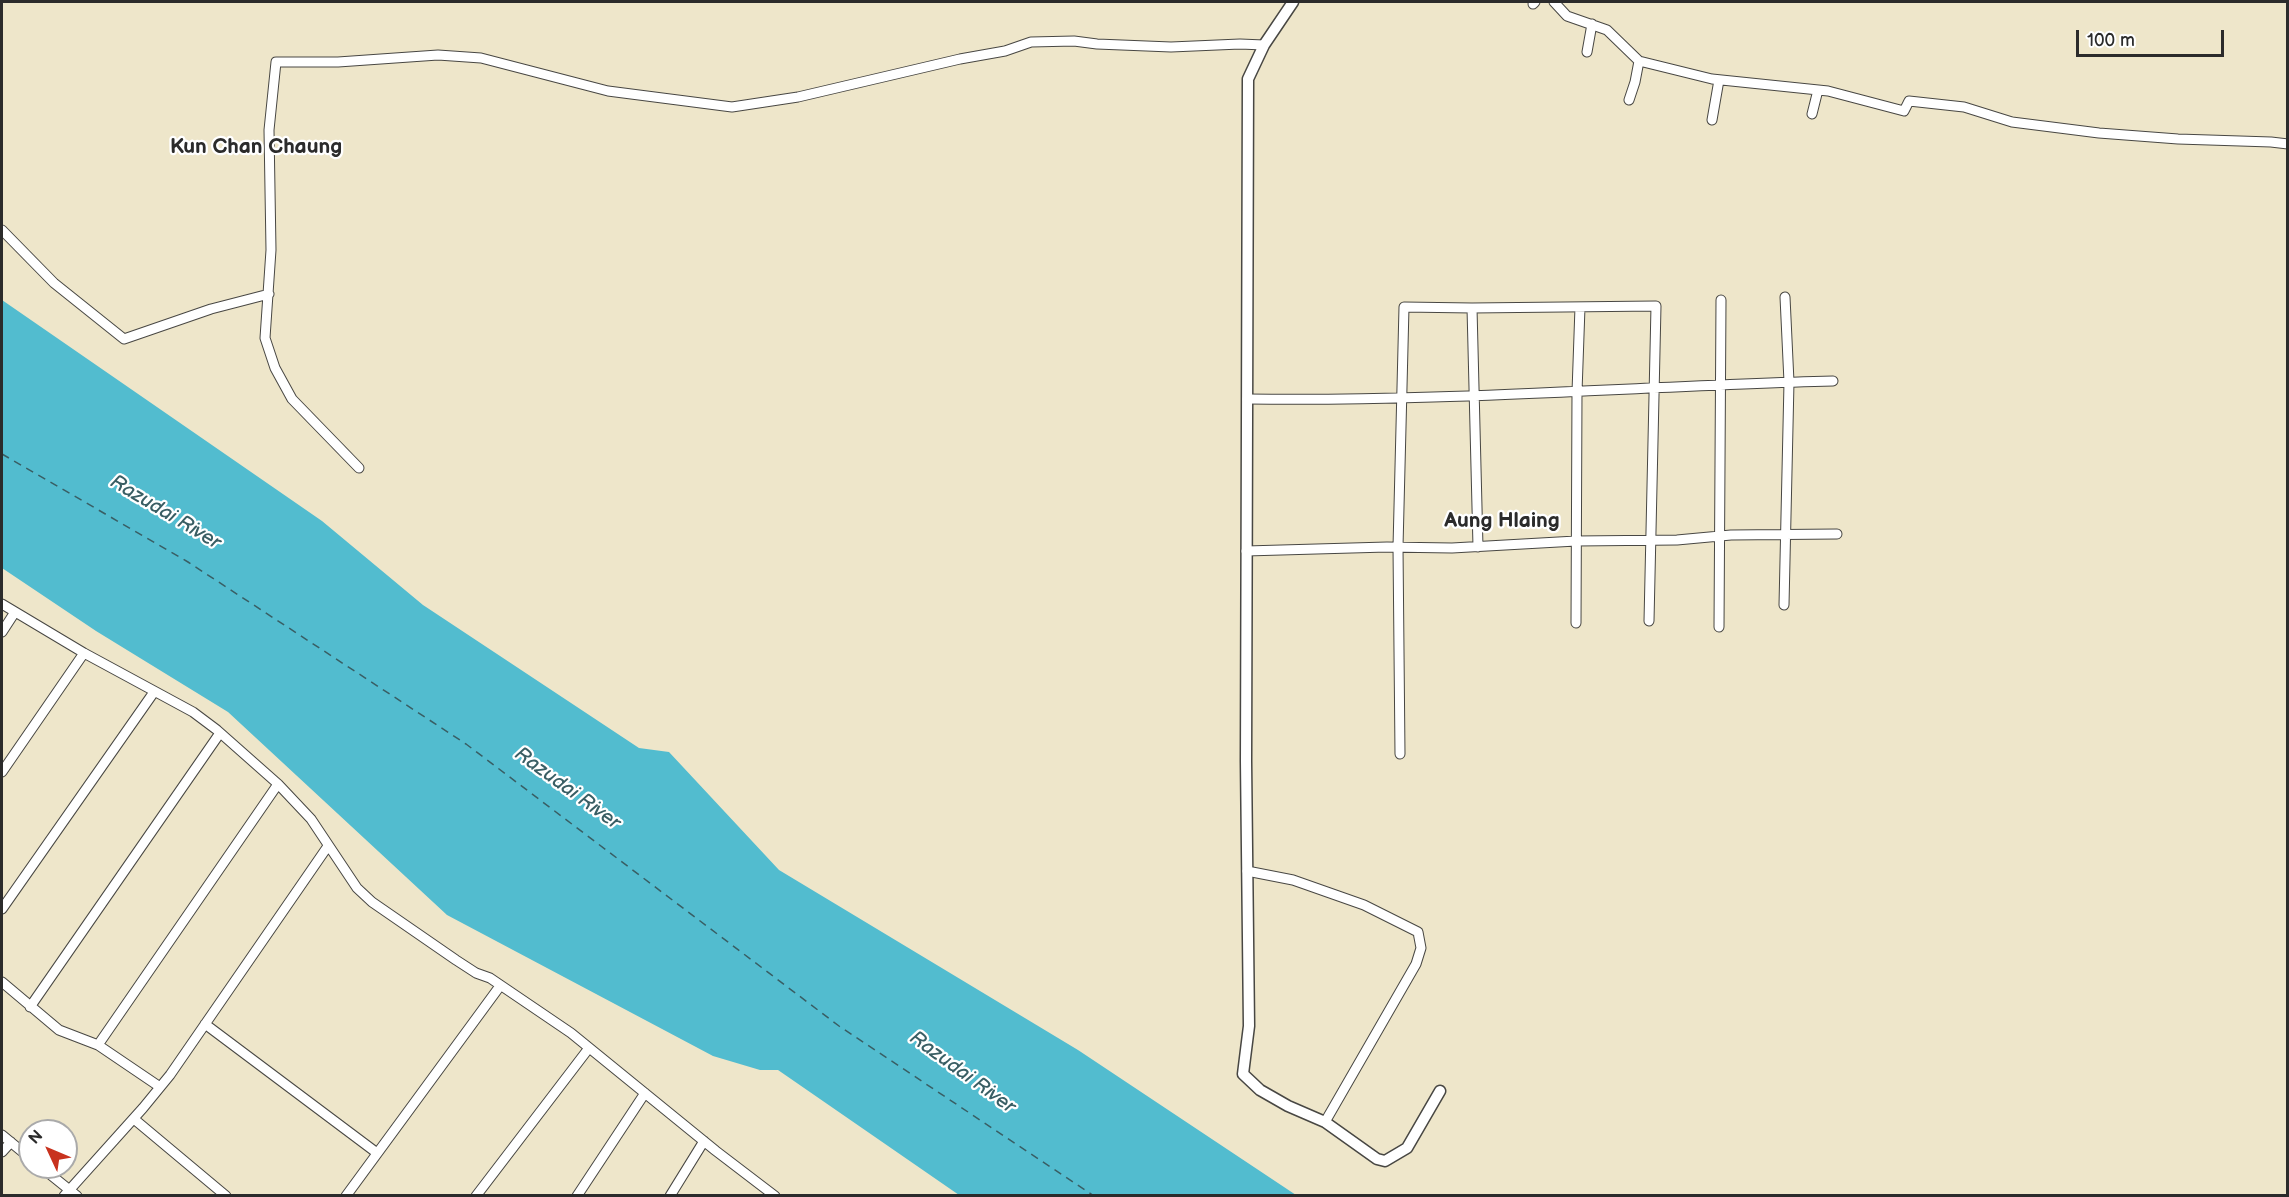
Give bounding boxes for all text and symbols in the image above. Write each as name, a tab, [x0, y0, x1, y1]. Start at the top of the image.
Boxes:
scale bar	[2079, 18, 2228, 56]
text: 100 m	[2087, 30, 2135, 51]
district label: Kun Chan Chaung	[170, 135, 342, 161]
water label: Razudai River	[105, 471, 225, 555]
district label: Aung Hlaing	[1444, 509, 1560, 535]
water label: Razudai River	[509, 743, 625, 835]
water label: Razudai River	[904, 1027, 1020, 1119]
north arrow	[18, 1119, 78, 1179]
text: N	[25, 1127, 47, 1148]

